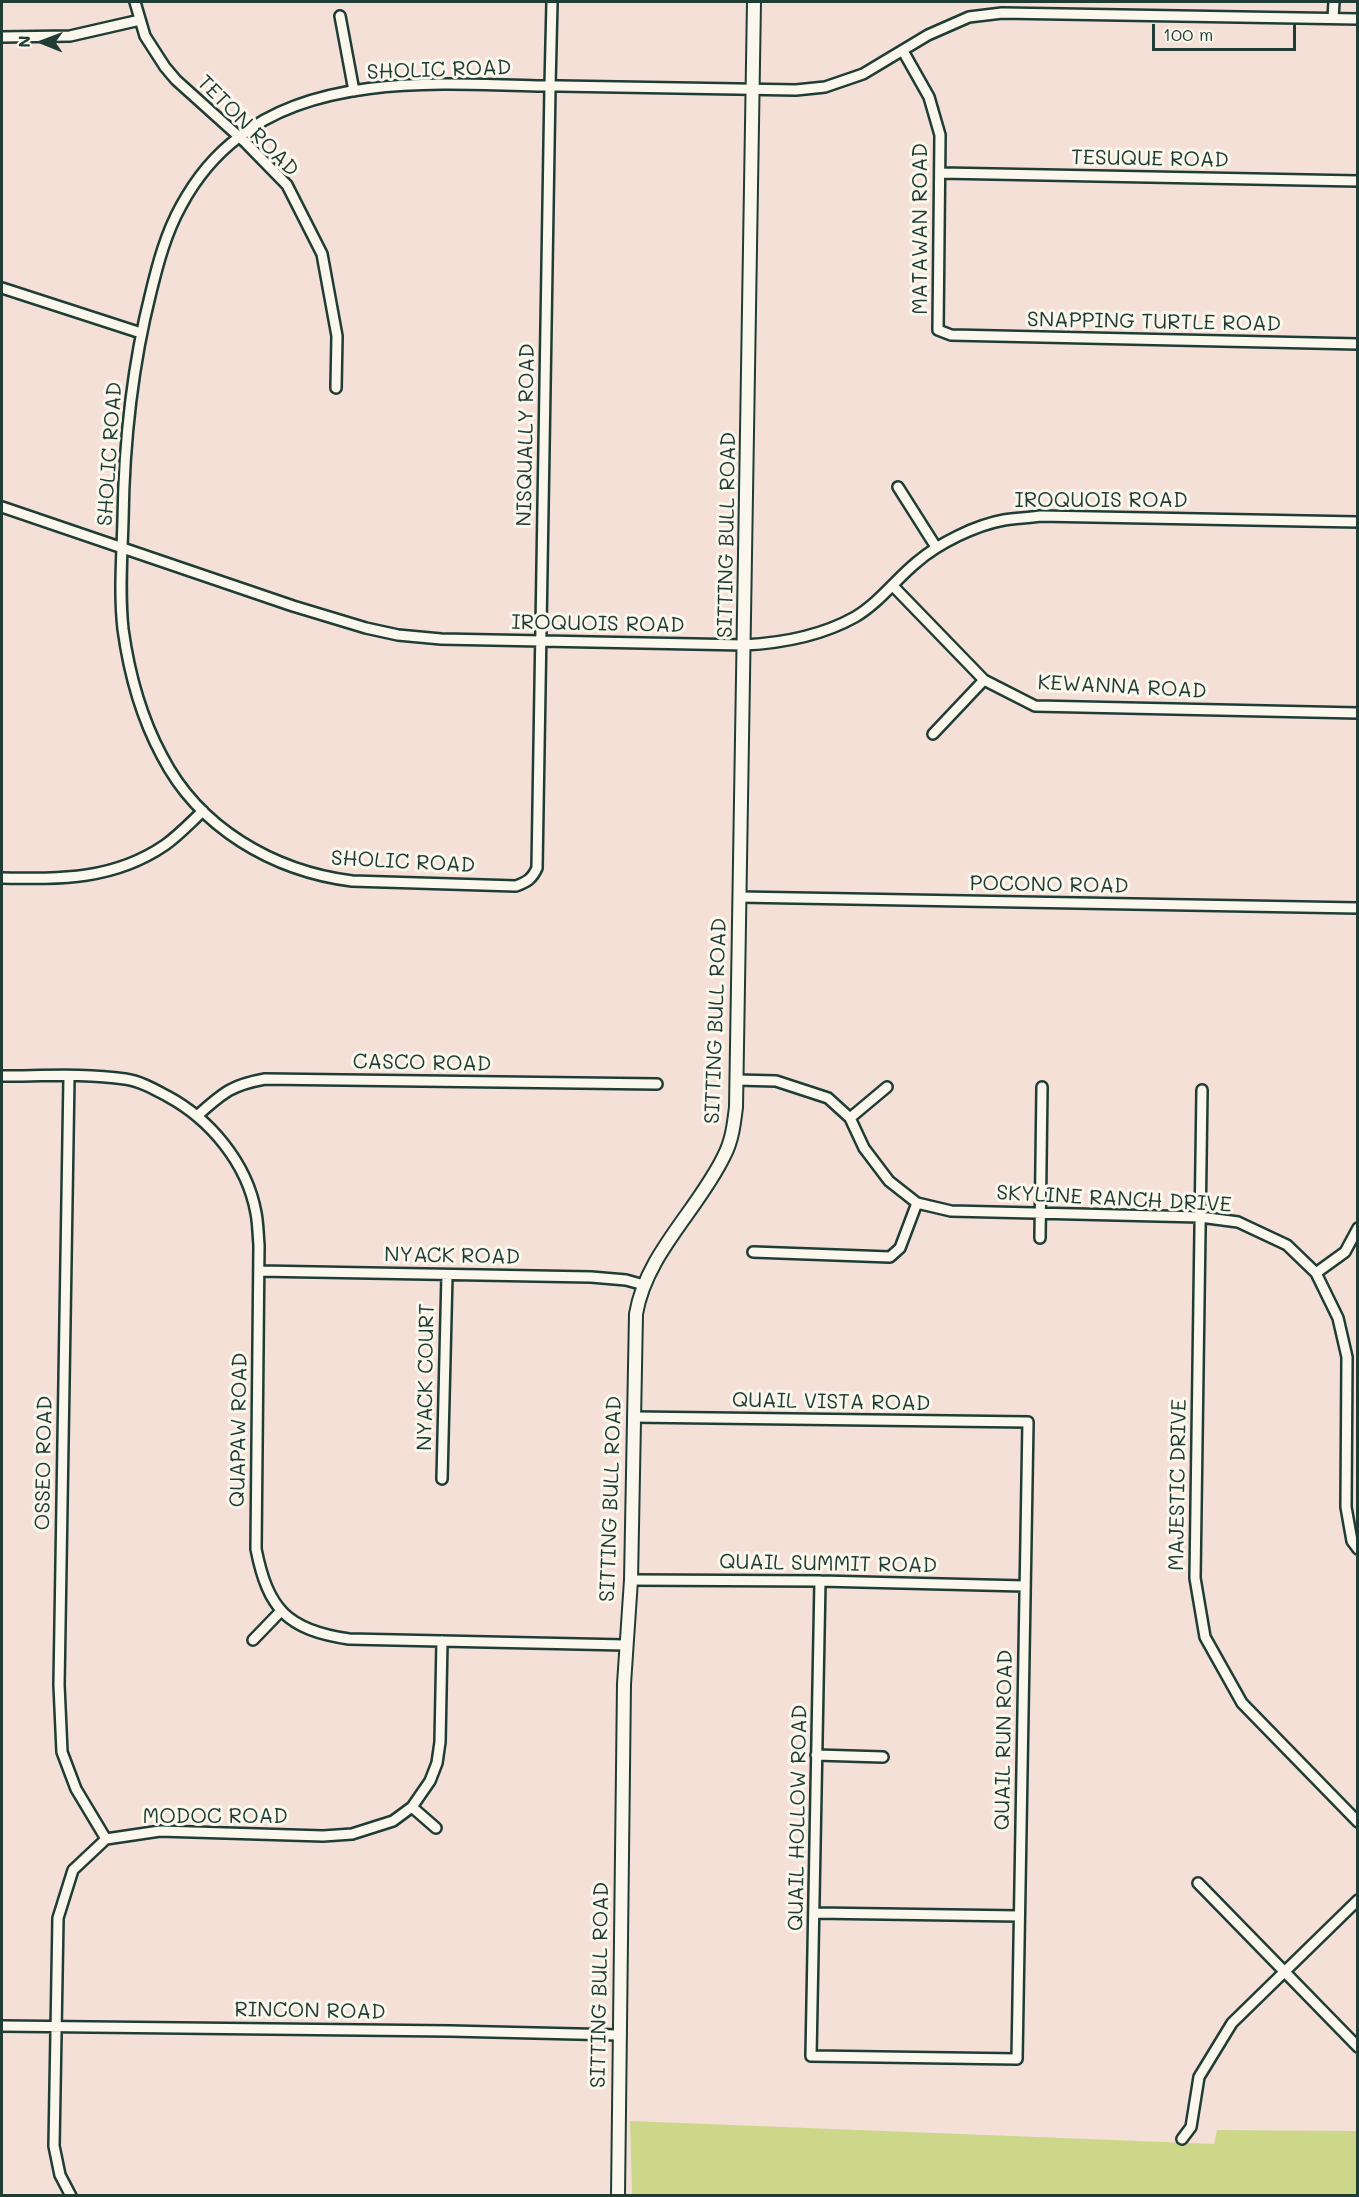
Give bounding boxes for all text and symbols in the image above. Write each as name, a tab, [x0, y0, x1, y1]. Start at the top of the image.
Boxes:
north arrow	[12, 12, 72, 72]
scale bar	[1155, 12, 1299, 50]
text: 100 m	[1163, 22, 1213, 46]
text: N	[13, 35, 34, 48]
street label: SHOLIC ROAD	[366, 55, 512, 85]
street label: TETON ROAD	[192, 70, 304, 182]
street label: MATAWAN ROAD	[908, 143, 934, 315]
street label: TESUQUE ROAD	[1071, 145, 1229, 173]
street label: SNAPPING TURTLE ROAD	[1027, 307, 1281, 337]
street label: NISQUALLY ROAD	[512, 343, 540, 527]
street label: SHOLIC ROAD	[92, 381, 128, 527]
street label: SITTING BULL ROAD	[713, 432, 741, 638]
street label: IROQUOIS ROAD	[1014, 488, 1188, 514]
street label: IROQUOIS ROAD	[511, 610, 685, 638]
street label: KEWANNA ROAD	[1037, 670, 1207, 704]
street label: SHOLIC ROAD	[330, 846, 476, 878]
street label: POCONO ROAD	[969, 871, 1129, 899]
street label: SITTING BULL ROAD	[700, 917, 732, 1125]
street label: CASCO ROAD	[352, 1049, 492, 1077]
street label: SKYLINE RANCH DRIVE	[996, 1180, 1232, 1218]
street label: NYACK ROAD	[384, 1242, 520, 1270]
street label: NYACK COURT	[412, 1303, 440, 1451]
street label: QUAPAW ROAD	[225, 1352, 253, 1508]
street label: QUAIL VISTA ROAD	[732, 1388, 930, 1416]
street label: OSSEO ROAD	[30, 1395, 58, 1531]
street label: SITTING BULL ROAD	[595, 1395, 627, 1603]
street label: MAJESTIC DRIVE	[1164, 1399, 1192, 1571]
street label: QUAIL SUMMIT ROAD	[719, 1550, 937, 1578]
street label: QUAIL RUN ROAD	[990, 1649, 1018, 1831]
street label: QUAIL HOLLOW ROAD	[783, 1705, 813, 1931]
street label: MODOC ROAD	[142, 1804, 288, 1830]
street label: SITTING BULL ROAD	[586, 1882, 614, 2088]
street label: RINCON ROAD	[234, 1997, 386, 2025]

